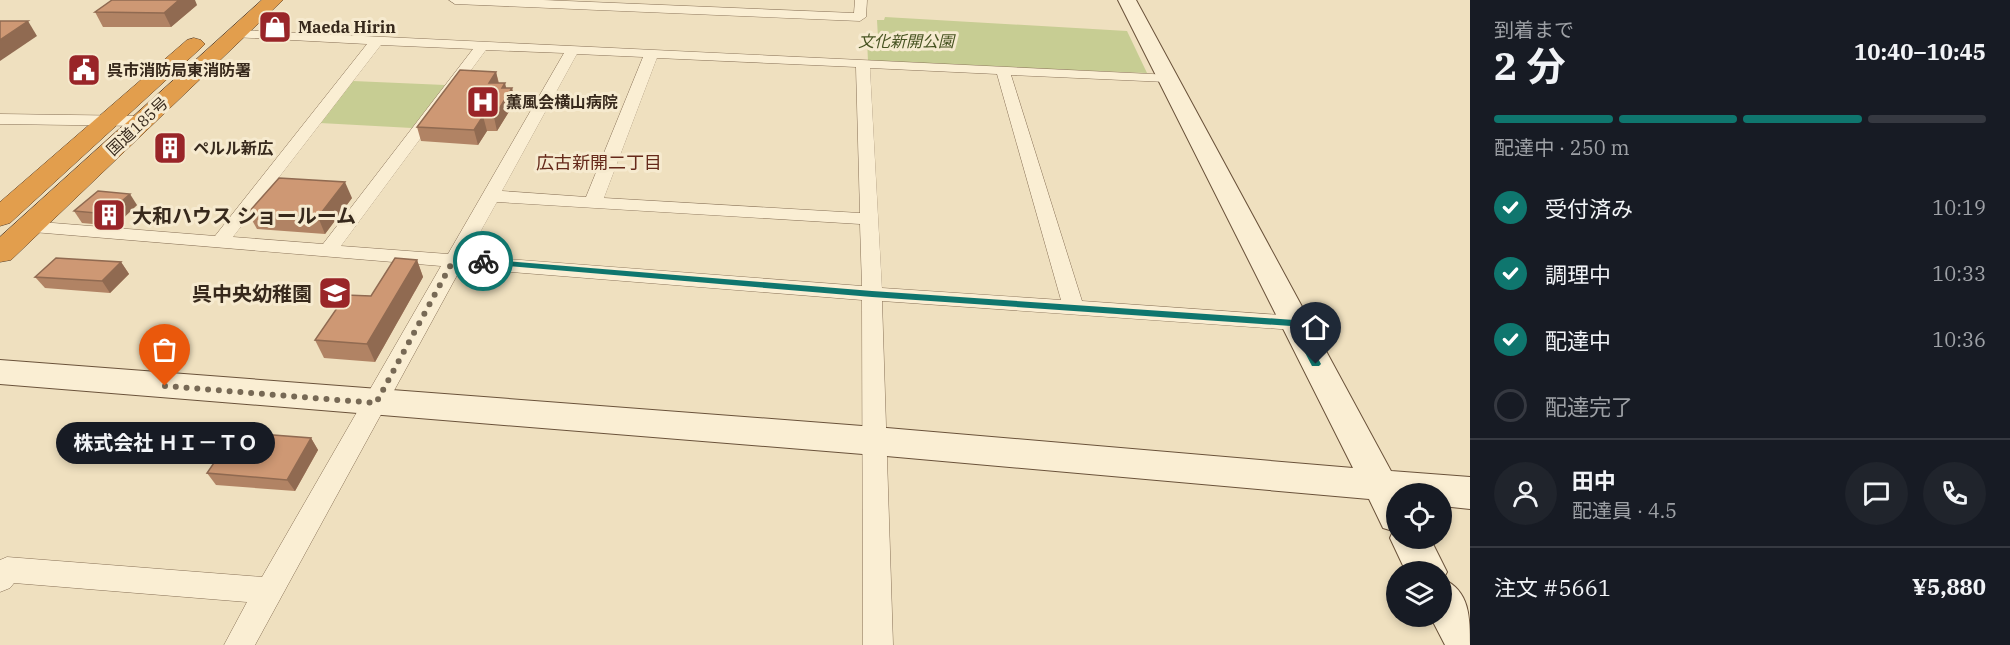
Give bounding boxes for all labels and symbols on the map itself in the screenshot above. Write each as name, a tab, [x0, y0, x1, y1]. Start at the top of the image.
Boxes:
shop icon: Maeda Hirin	[257, 9, 293, 45]
place label: Maeda Hirin	[298, 17, 396, 37]
park label: 文化新開公園	[858, 31, 956, 51]
public building icon: 呉市消防局東消防署	[66, 52, 102, 88]
place label: 呉市消防局東消防署	[107, 60, 251, 80]
hospital icon: 薫風会横山病院	[465, 84, 501, 120]
street label: 国道185号	[102, 92, 172, 160]
place label: 薫風会横山病院	[506, 92, 618, 112]
building icon: ペルル新広	[152, 130, 188, 166]
place label: ペルル新広	[193, 138, 274, 158]
district label: 広古新開二丁目	[536, 151, 662, 174]
building icon: 大和ハウス ショールーム	[91, 197, 127, 233]
place label: 大和ハウス ショールーム	[132, 202, 356, 229]
courier	[453, 231, 513, 291]
school or university icon: 呉中央幼稚園	[317, 275, 353, 311]
place label: 呉中央幼稚園	[192, 280, 312, 307]
pin	[1290, 302, 1341, 364]
pin	[139, 324, 190, 386]
callout: 株式会社 ＨＩ－ＴＯ	[56, 422, 274, 464]

